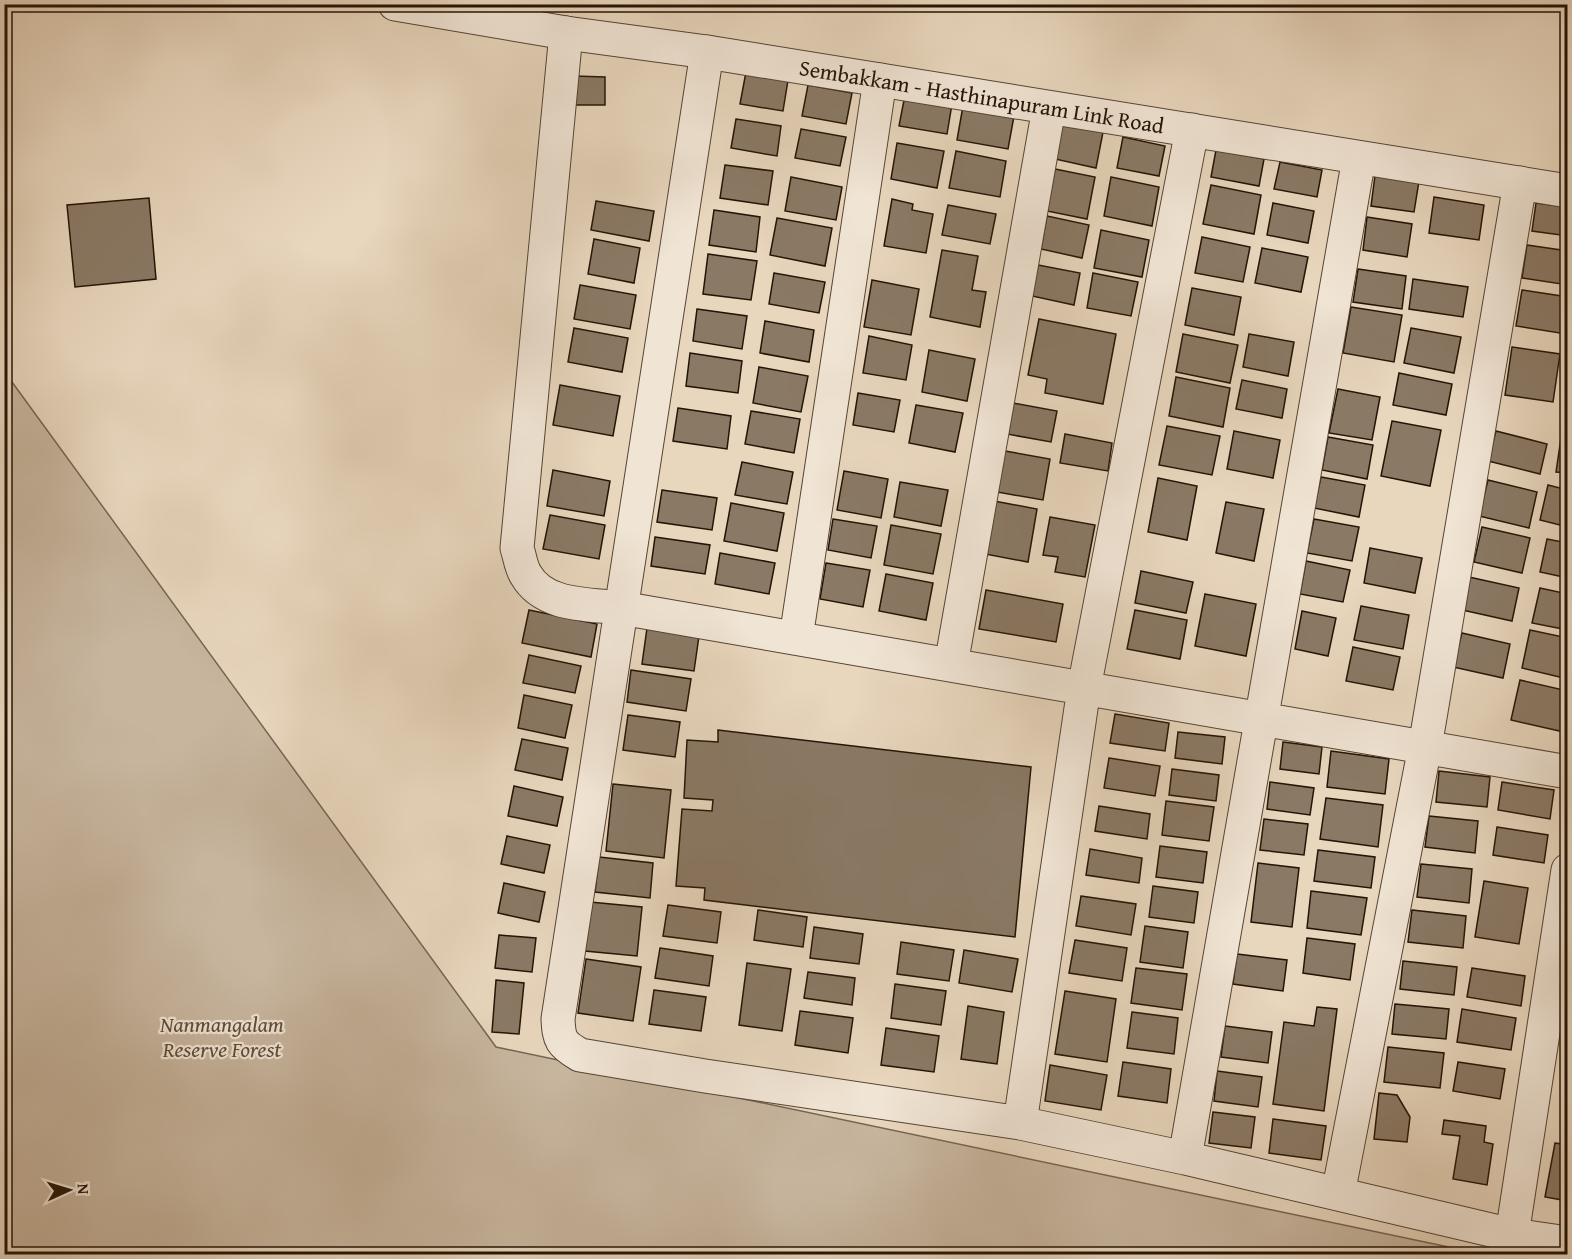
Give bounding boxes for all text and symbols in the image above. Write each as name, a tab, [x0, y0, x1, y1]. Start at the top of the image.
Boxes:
street label: Sembakkam - Hasthinapuram Link Road	[797, 51, 1167, 142]
park label: Nanmangalam Reserve Forest	[159, 1008, 284, 1065]
north arrow	[39, 1160, 99, 1220]
text: N	[72, 1183, 96, 1195]

